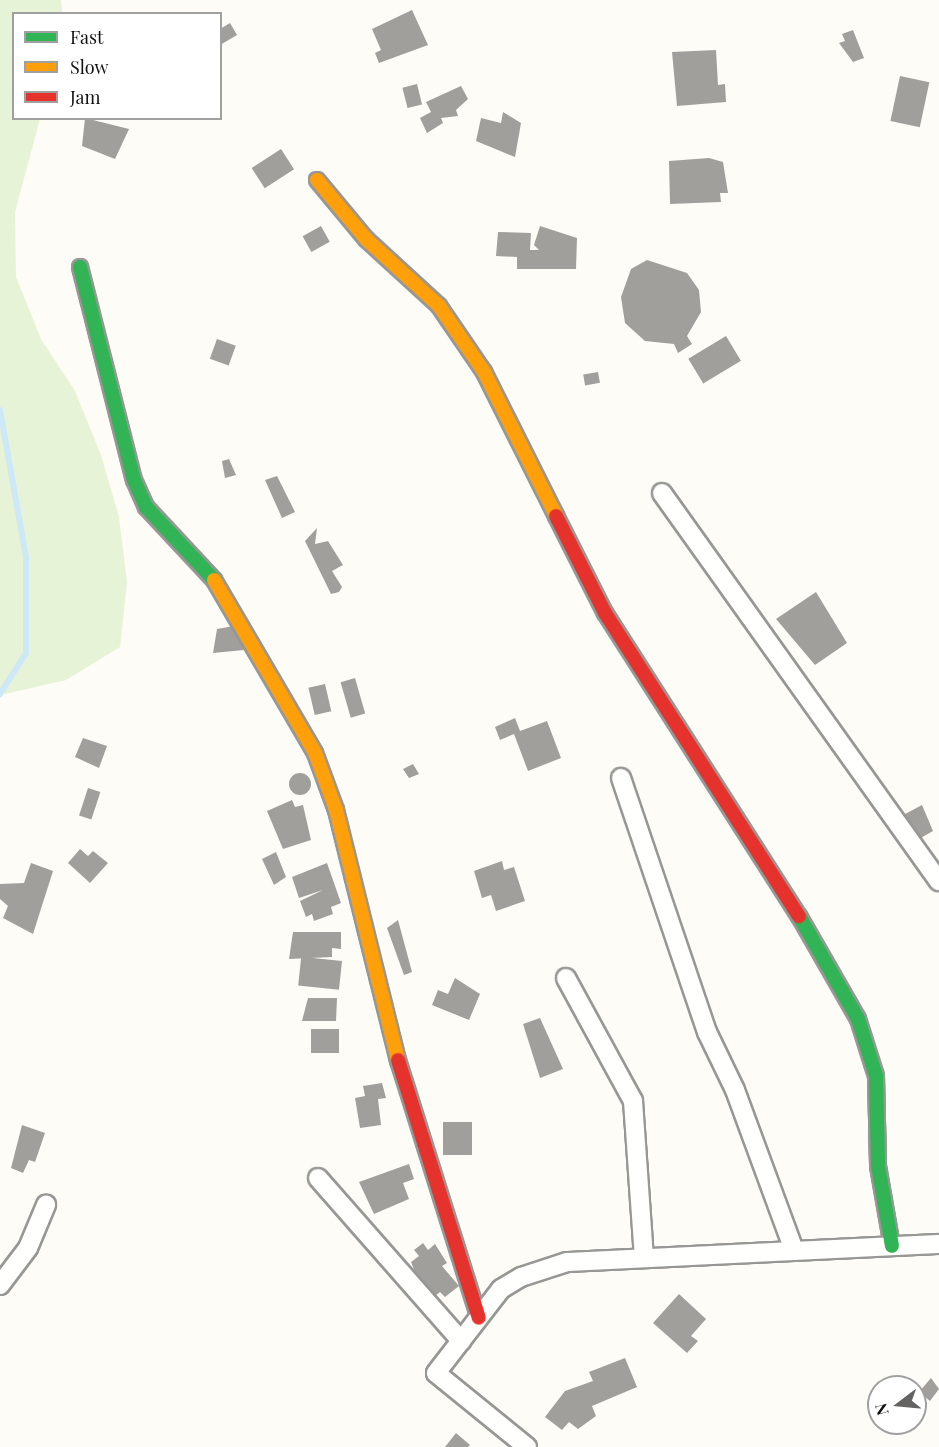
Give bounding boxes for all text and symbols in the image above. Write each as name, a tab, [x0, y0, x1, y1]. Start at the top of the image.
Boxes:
legend	[12, 12, 222, 120]
text: Fast	[70, 25, 103, 49]
text: Slow	[70, 55, 108, 79]
text: Jam	[70, 85, 100, 109]
north arrow	[867, 1375, 927, 1435]
text: N	[869, 1401, 893, 1418]

